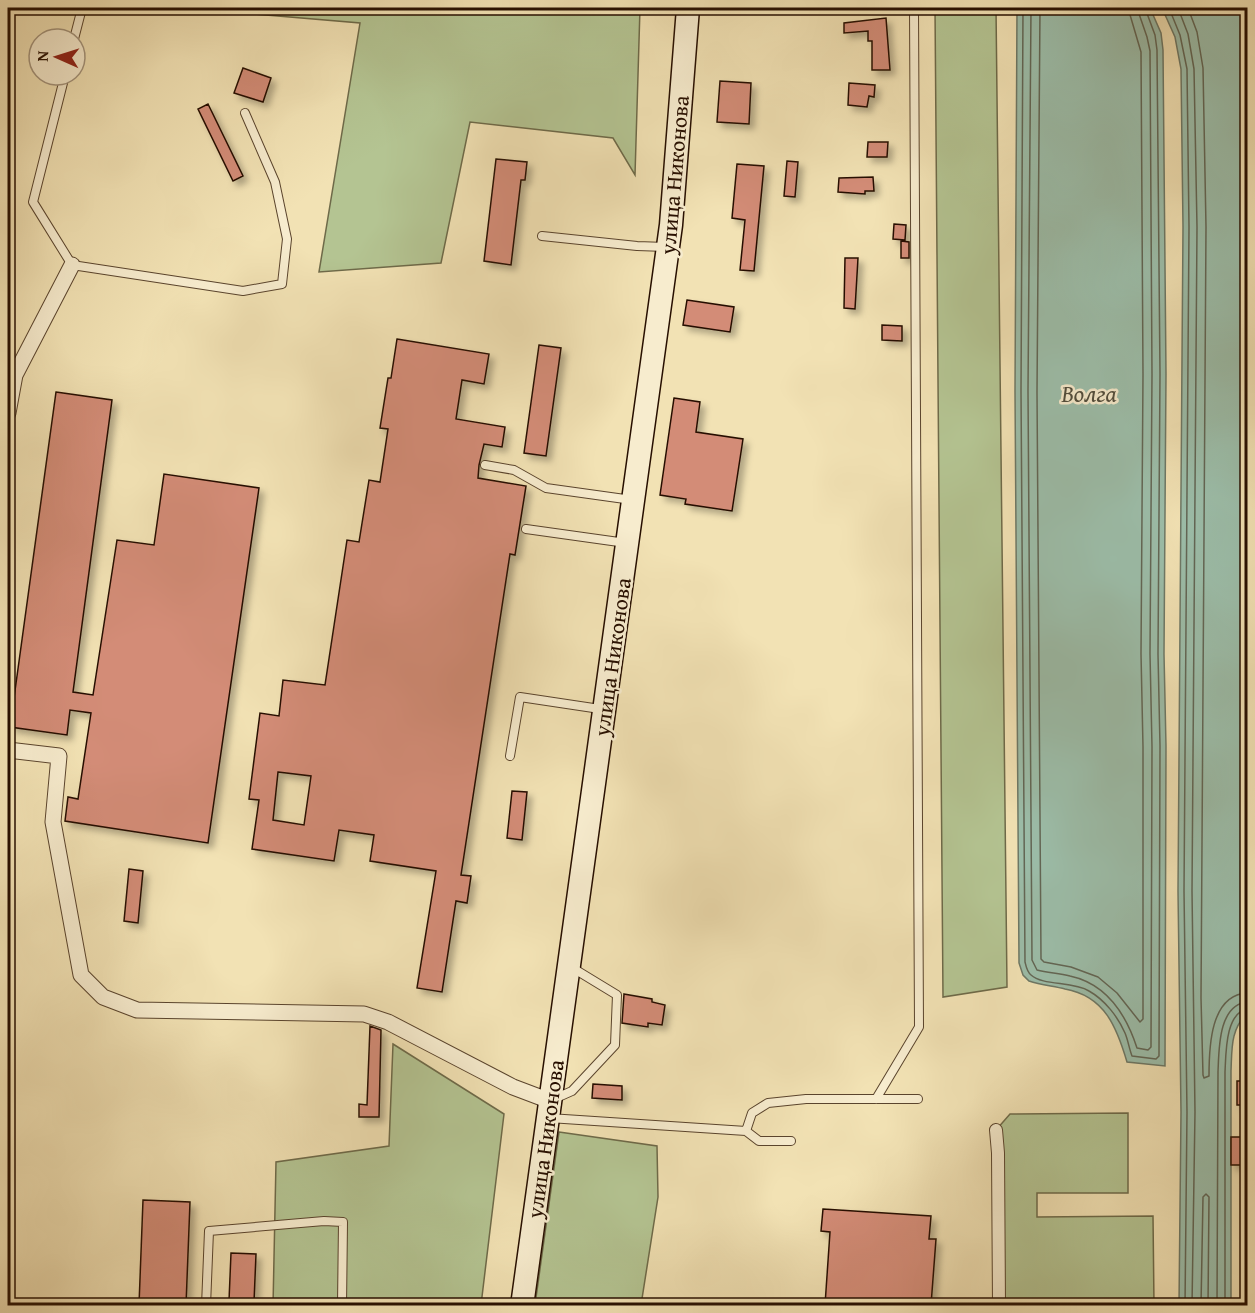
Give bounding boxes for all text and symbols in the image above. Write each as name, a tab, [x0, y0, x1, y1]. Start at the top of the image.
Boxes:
north arrow	[27, 27, 87, 87]
text: N	[30, 50, 54, 62]
street label: улица Никонова	[651, 93, 697, 257]
water label: Волга	[1061, 376, 1116, 411]
street label: улица Никонова	[585, 575, 639, 739]
street label: улица Никонова	[518, 1057, 572, 1221]

